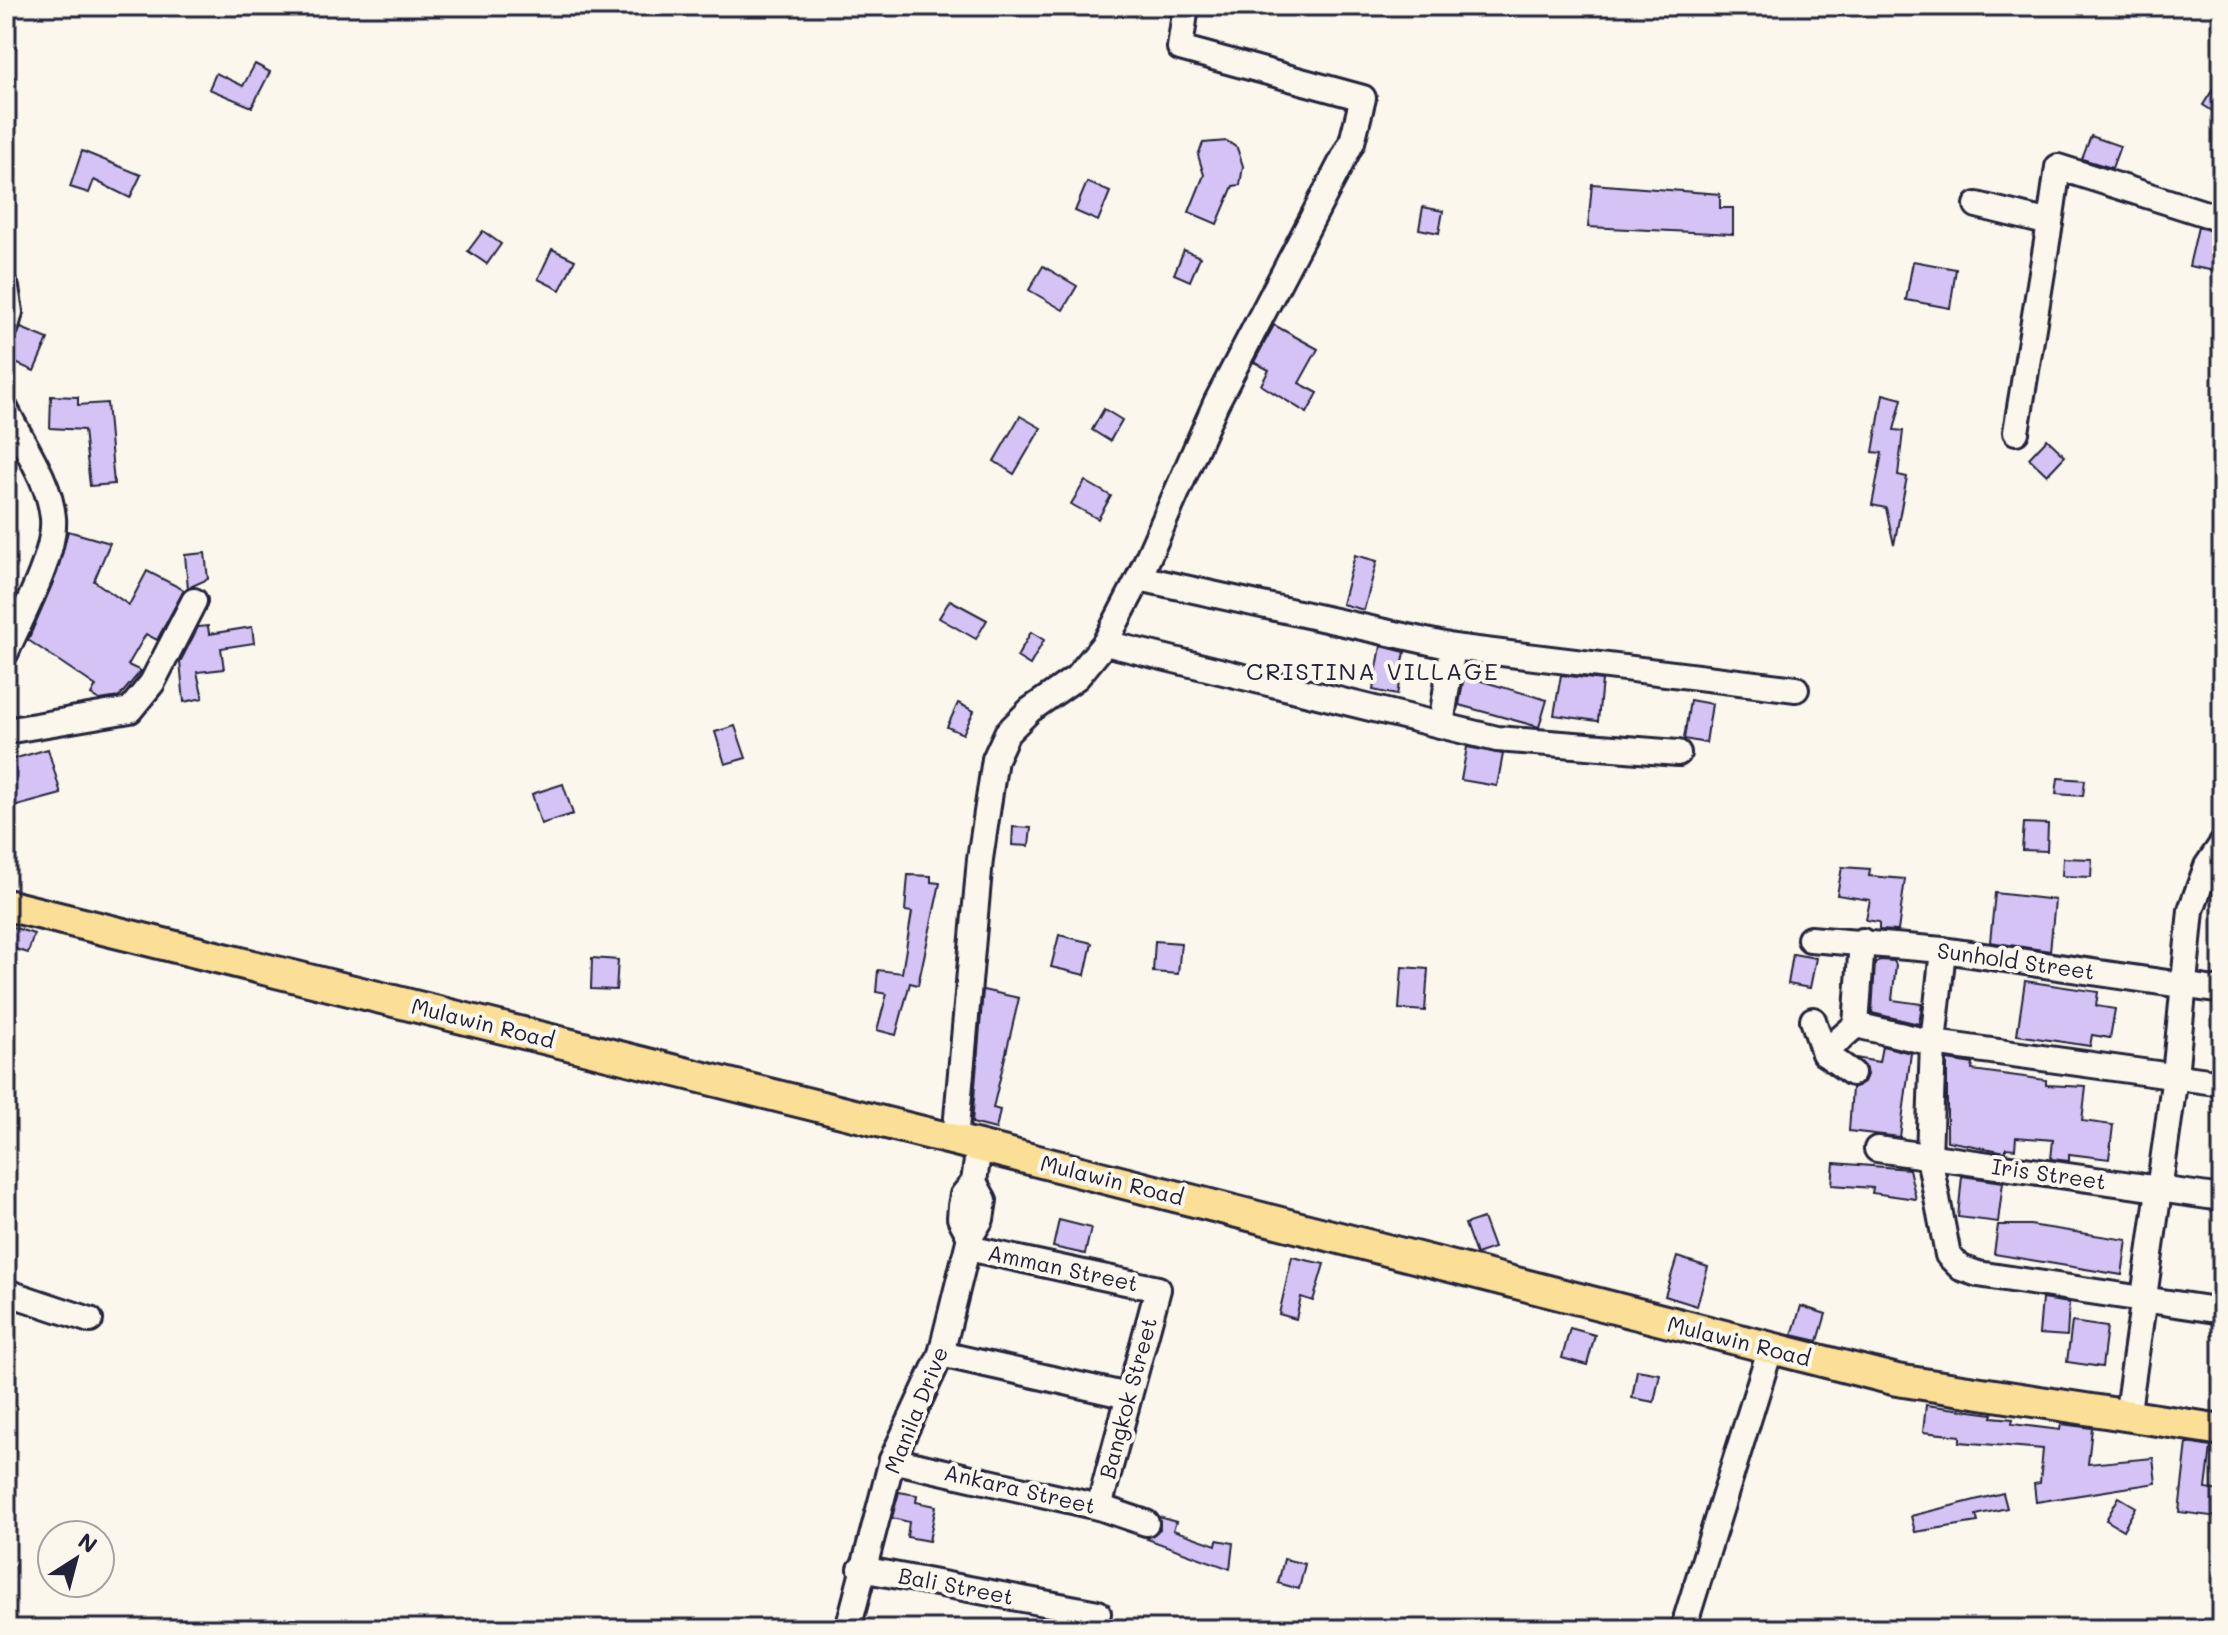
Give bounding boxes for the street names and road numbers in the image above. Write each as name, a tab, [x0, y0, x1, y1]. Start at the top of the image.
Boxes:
street label: Sunhold Street	[1936, 935, 2097, 986]
street label: Mulawin Road	[408, 991, 558, 1054]
street label: Mulawin Road	[1037, 1148, 1187, 1211]
street label: Iris Street	[1990, 1151, 2108, 1196]
street label: Amman Street	[985, 1237, 1141, 1298]
street label: Mulawin Road	[1664, 1309, 1814, 1372]
street label: Bangkok Street	[1092, 1314, 1163, 1482]
street label: Manila Drive	[877, 1342, 954, 1478]
street label: Ankara Street	[942, 1457, 1099, 1520]
street label: Bali Street	[896, 1560, 1016, 1611]

